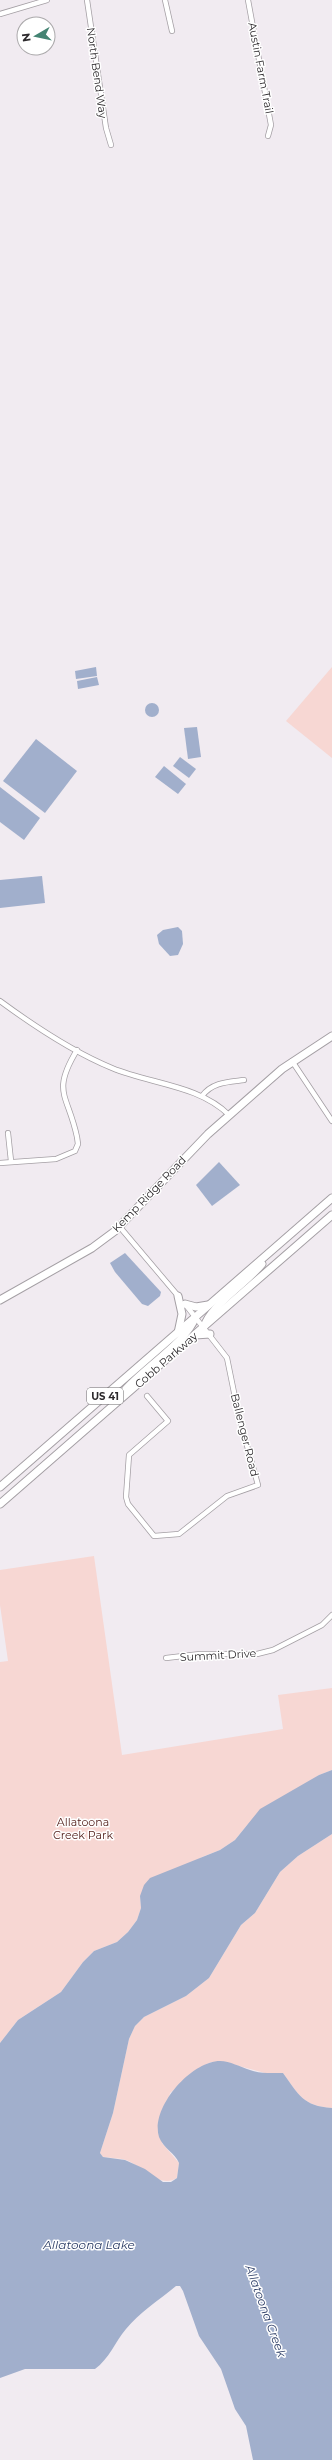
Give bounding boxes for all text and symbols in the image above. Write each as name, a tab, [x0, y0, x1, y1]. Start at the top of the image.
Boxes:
north arrow	[16, 16, 56, 56]
street label: Austin Farm Trail	[245, 21, 277, 115]
street label: North Bend Way	[84, 27, 110, 119]
text: N	[19, 32, 34, 43]
street label: Kemp Ridge Road	[109, 1153, 189, 1235]
street label: Cobb Parkway	[132, 1329, 200, 1391]
road number: US 41	[87, 1388, 123, 1404]
street label: Ballenger Road	[228, 1392, 262, 1478]
street label: Summit Drive	[179, 1646, 257, 1664]
park label: Allatoona Creek Park	[53, 1815, 113, 1842]
water label: Allatoona Lake	[42, 2237, 135, 2252]
water label: Allatoona Creek	[242, 2262, 290, 2360]

